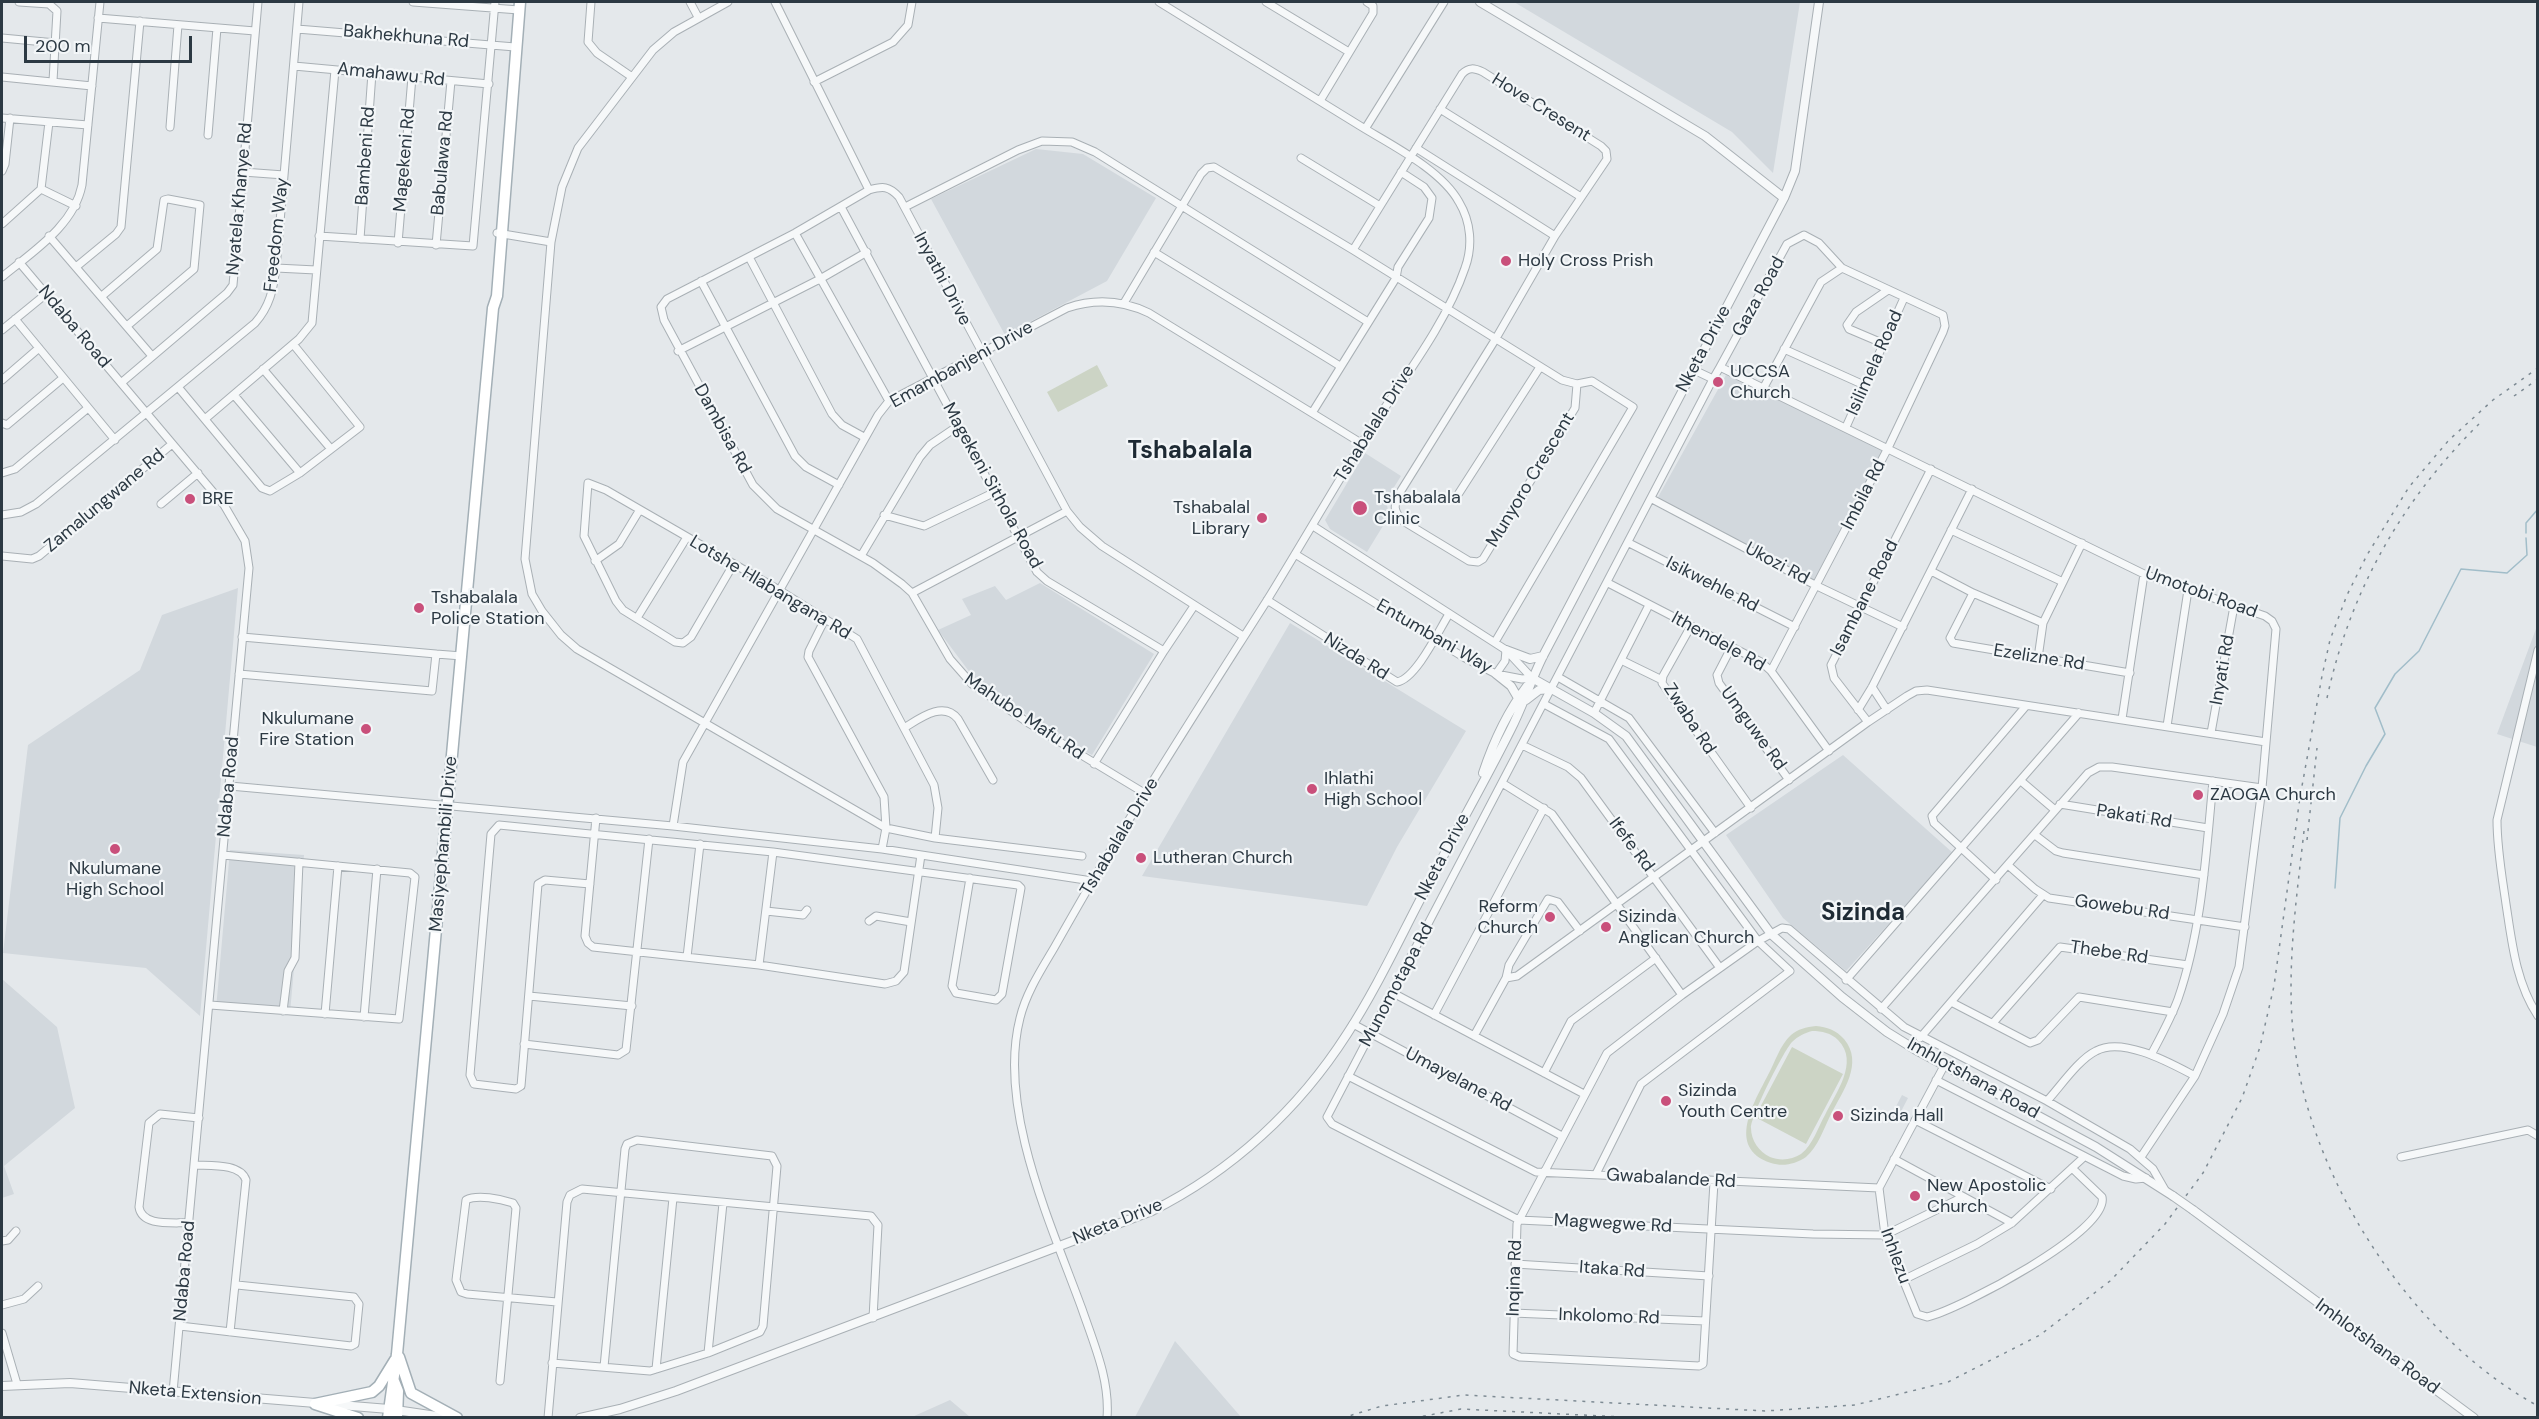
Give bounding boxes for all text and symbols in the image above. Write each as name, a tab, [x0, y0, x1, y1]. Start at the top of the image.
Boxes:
street label: Bakhekhuna Rd	[342, 21, 470, 53]
scale bar	[27, 24, 195, 62]
text: 200 m	[35, 34, 91, 58]
street label: Amahawu Rd	[336, 59, 446, 91]
street label: Hove Cresent	[1488, 69, 1594, 147]
street label: Bambeni Rd	[352, 106, 380, 206]
street label: Magekeni Rd	[390, 107, 420, 213]
street label: Babulawa Rd	[428, 110, 458, 216]
street label: Nyatela Khanye Rd	[223, 122, 257, 276]
street label: Freedom Way	[260, 177, 294, 293]
street label: Inyathi Drive	[908, 229, 976, 329]
place label: Holy Cross Prish	[1518, 250, 1653, 272]
street label: Gaza Road	[1728, 253, 1790, 341]
marker: Holy Cross Prish	[1499, 254, 1513, 268]
street label: Ndaba Road	[33, 281, 115, 373]
street label: Nketa Drive	[1672, 302, 1736, 396]
street label: Isilimela Road	[1842, 307, 1908, 419]
street label: Emambanjeni Drive	[887, 317, 1037, 413]
street label: Tshabalala Drive	[1330, 361, 1420, 487]
place label: UCCSA Church	[1730, 361, 1791, 404]
marker: UCCSA Church	[1711, 375, 1725, 389]
street label: Dambisa Rd	[689, 381, 755, 477]
street label: Magekeni Sithola Road	[937, 399, 1047, 573]
street label: Munyoro Crescent	[1482, 409, 1580, 551]
district label: Tshabalala	[1127, 438, 1253, 466]
street label: Zamalungwane Rd	[41, 445, 169, 557]
street label: Imbila Rd	[1837, 456, 1891, 534]
place label: Tshabalala Clinic	[1374, 487, 1461, 530]
place label: BRE	[202, 488, 234, 510]
marker: BRE	[183, 492, 197, 506]
place label: Tshabalal Library	[1173, 497, 1250, 540]
marker: Tshabalala Clinic	[1351, 499, 1369, 517]
marker: Tshabalal Library	[1255, 511, 1269, 525]
street label: Lotshe Hlabangana Rd	[685, 531, 855, 645]
street label: Isambane Road	[1826, 536, 1904, 660]
street label: Ukozi Rd	[1741, 538, 1813, 590]
street label: Isikwehle Rd	[1662, 552, 1762, 618]
street label: Umotobi Road	[2142, 563, 2260, 623]
place label: Tshabalala Police Station	[431, 587, 545, 630]
street label: Entumbani Way	[1372, 595, 1496, 679]
marker: Tshabalala Police Station	[412, 601, 426, 615]
street label: Ithendele Rd	[1667, 607, 1769, 677]
street label: Nizda Rd	[1320, 629, 1392, 685]
street label: Inyati Rd	[2206, 633, 2240, 707]
street label: Ezelizne Rd	[1992, 640, 2086, 676]
street label: Mahubo Mafu Rd	[960, 669, 1088, 765]
street label: Zwaba Rd	[1658, 679, 1720, 759]
street label: Umguwe Rd	[1715, 683, 1791, 775]
place label: Nkulumane Fire Station	[259, 708, 354, 750]
marker: Nkulumane Fire Station	[359, 722, 373, 736]
street label: Ndaba Road	[214, 736, 244, 838]
street label: Masiyephambili Drive	[426, 755, 462, 933]
place label: Ihlathi High School	[1324, 768, 1422, 810]
street label: Tshabalala Drive	[1076, 774, 1164, 900]
marker: Ihlathi High School	[1305, 782, 1319, 796]
place label: ZAOGA Church	[2210, 784, 2336, 806]
marker: ZAOGA Church	[2191, 788, 2205, 802]
street label: Pakati Rd	[2095, 800, 2173, 834]
street label: Nketa Drive	[1411, 810, 1475, 904]
street label: Ifefe Rd	[1604, 814, 1658, 876]
marker: Nkulumane High School	[108, 842, 122, 856]
place label: Lutheran Church	[1153, 847, 1293, 869]
marker: Lutheran Church	[1134, 851, 1148, 865]
place label: Nkulumane High School	[66, 858, 164, 900]
street label: Gowebu Rd	[2073, 891, 2171, 925]
place label: Reform Church	[1477, 896, 1538, 938]
district label: Sizinda	[1821, 900, 1905, 928]
place label: Sizinda Anglican Church	[1618, 906, 1754, 948]
marker: Reform Church	[1543, 910, 1557, 924]
street label: Munomotapa Rd	[1355, 919, 1439, 1051]
marker: Sizinda Anglican Church	[1599, 920, 1613, 934]
street label: Thebe Rd	[2069, 937, 2149, 969]
street label: Imhlotshana Road	[1903, 1034, 2043, 1124]
street label: Umayelane Rd	[1401, 1043, 1515, 1117]
place label: Sizinda Youth Centre	[1678, 1080, 1787, 1122]
marker: Sizinda Youth Centre	[1659, 1094, 1673, 1108]
place label: Sizinda Hall	[1850, 1105, 1944, 1127]
marker: Sizinda Hall	[1831, 1109, 1845, 1123]
street label: Gwabalande Rd	[1606, 1165, 1736, 1193]
place label: New Apostolic Church	[1927, 1175, 2046, 1218]
marker: New Apostolic Church	[1908, 1189, 1922, 1203]
street label: Nketa Drive	[1070, 1194, 1166, 1250]
street label: Magwegwe Rd	[1553, 1210, 1673, 1238]
street label: Ndaba Road	[170, 1220, 200, 1322]
street label: Inhlezu	[1875, 1225, 1915, 1287]
street label: Inqina Rd	[1503, 1239, 1527, 1317]
street label: Itaka Rd	[1578, 1257, 1646, 1283]
street label: Imhlotshana Road	[2311, 1295, 2443, 1399]
street label: Inkolomo Rd	[1558, 1304, 1660, 1330]
street label: Nketa Extension	[128, 1377, 262, 1411]

